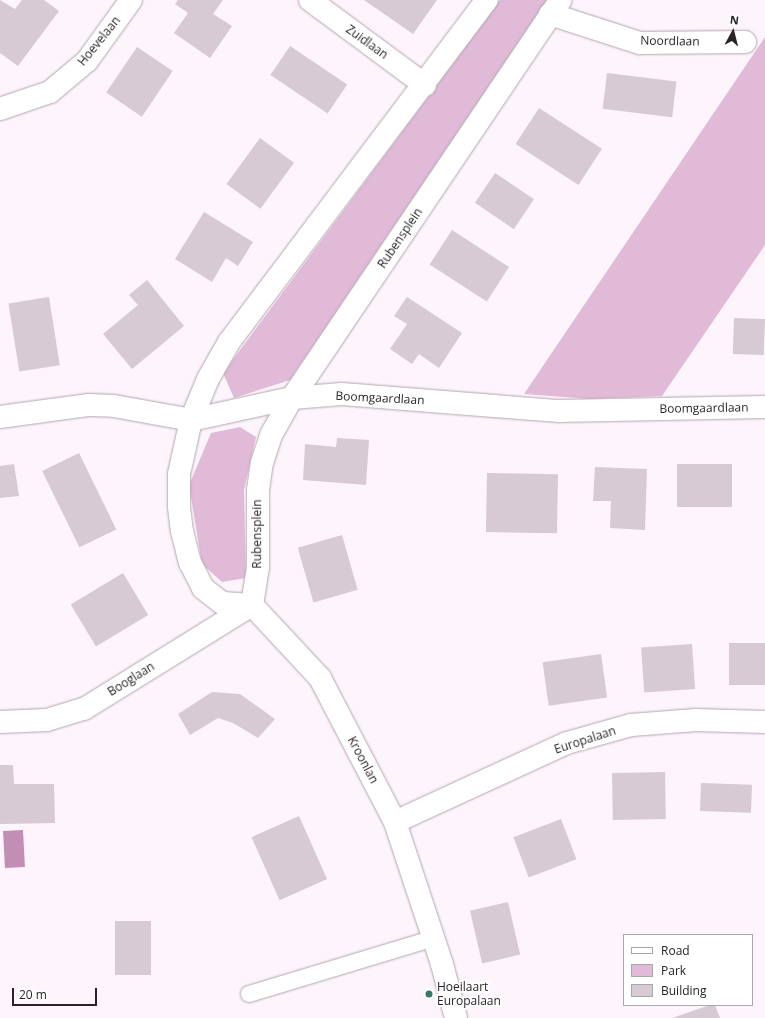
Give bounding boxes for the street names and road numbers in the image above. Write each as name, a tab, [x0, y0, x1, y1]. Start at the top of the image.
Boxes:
street label: Hoevelaan	[75, 13, 123, 69]
street label: Zuidlaan	[343, 22, 391, 62]
street label: Noordlaan	[640, 33, 700, 49]
street label: Rubensplein	[375, 205, 425, 271]
street label: Boomgaardlaan	[335, 388, 425, 408]
street label: Boomgaardlaan	[659, 400, 749, 416]
street label: Rubensplein	[250, 499, 264, 569]
street label: Booglaan	[105, 659, 157, 699]
street label: Europalaan	[552, 723, 618, 757]
street label: Kroonlan	[345, 734, 381, 786]

